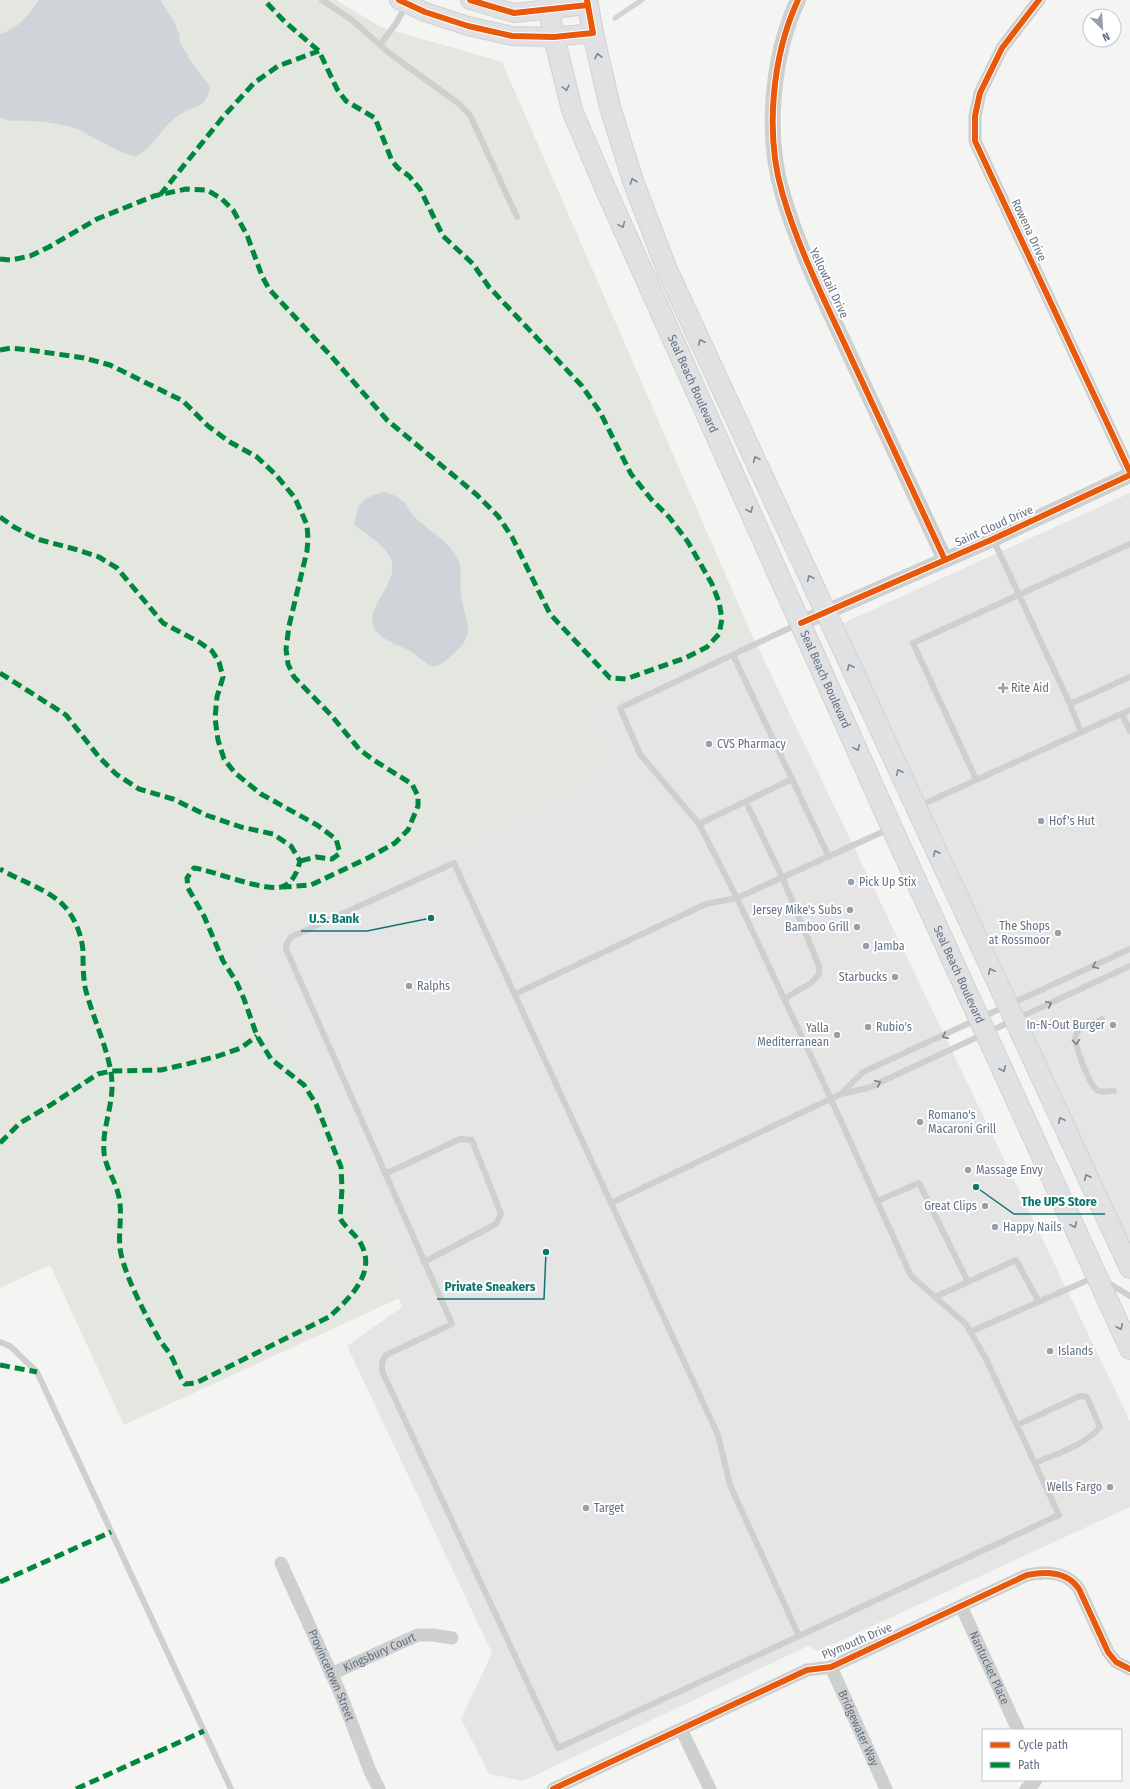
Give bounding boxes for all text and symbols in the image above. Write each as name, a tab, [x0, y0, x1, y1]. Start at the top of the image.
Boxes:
north arrow	[1082, 8, 1122, 48]
text: N	[1100, 29, 1112, 44]
one-way arrow	[594, 53, 602, 59]
one-way arrow	[562, 85, 570, 91]
one-way arrow	[629, 177, 638, 184]
street label: Rowena Drive	[1009, 197, 1050, 263]
one-way arrow	[617, 221, 625, 229]
street label: Yellowtail Drive	[807, 246, 851, 320]
street label: Seal Beach Boulevard	[665, 333, 721, 435]
one-way arrow	[698, 338, 706, 346]
one-way arrow	[753, 456, 761, 464]
street label: Saint Cloud Drive	[953, 502, 1035, 550]
one-way arrow	[745, 506, 753, 513]
one-way arrow	[807, 574, 815, 582]
street label: Seal Beach Boulevard	[797, 628, 853, 730]
one-way arrow	[847, 663, 855, 670]
place label: Rite Aid	[1011, 681, 1049, 695]
marker: Rite Aid	[998, 683, 1008, 693]
place label: CVS Pharmacy	[717, 737, 786, 751]
marker: CVS Pharmacy	[704, 739, 714, 749]
one-way arrow	[852, 744, 860, 751]
one-way arrow	[896, 769, 904, 777]
place label: Hof's Hut	[1049, 814, 1095, 828]
marker: Hof's Hut	[1036, 816, 1046, 826]
one-way arrow	[933, 850, 941, 858]
place label: Pick Up Stix	[859, 875, 917, 889]
marker: Pick Up Stix	[846, 877, 856, 887]
place label: Jersey Mike's Subs	[753, 903, 842, 917]
marker: Jersey Mike's Subs	[845, 905, 855, 915]
callout: U.S. Bank	[301, 906, 367, 931]
text: U.S. Bank	[309, 911, 359, 926]
place label: The Shops at Rossmoor	[989, 919, 1051, 947]
place label: Bamboo Grill	[785, 920, 849, 934]
marker: Bamboo Grill	[852, 922, 862, 932]
street label: Seal Beach Boulevard	[931, 924, 987, 1025]
marker: The Shops at Rossmoor	[1053, 928, 1063, 938]
place label: Jamba	[874, 939, 905, 953]
marker: Jamba	[861, 941, 871, 951]
one-way arrow	[1091, 961, 1099, 969]
one-way arrow	[988, 968, 996, 976]
place label: Starbucks	[839, 970, 887, 984]
marker: Starbucks	[890, 972, 900, 982]
place label: Ralphs	[417, 979, 450, 993]
marker: Ralphs	[404, 981, 414, 991]
one-way arrow	[1045, 1001, 1053, 1009]
place label: In-N-Out Burger	[1026, 1018, 1106, 1032]
place label: Rubio's	[876, 1020, 912, 1034]
marker: In-N-Out Burger	[1108, 1020, 1118, 1030]
place label: Yalla Mediterranean	[757, 1021, 829, 1049]
marker: Rubio's	[863, 1022, 873, 1032]
marker: Yalla Mediterranean	[832, 1030, 842, 1040]
one-way arrow	[941, 1031, 948, 1039]
one-way arrow	[1071, 1039, 1080, 1045]
one-way arrow	[998, 1064, 1006, 1072]
one-way arrow	[874, 1080, 881, 1088]
place label: Romano's Macaroni Grill	[928, 1108, 996, 1136]
marker: Romano's Macaroni Grill	[915, 1117, 925, 1127]
one-way arrow	[1058, 1117, 1066, 1125]
place label: Massage Envy	[976, 1163, 1043, 1177]
marker: Massage Envy	[963, 1165, 973, 1175]
one-way arrow	[1084, 1173, 1092, 1181]
callout: The UPS Store	[1014, 1189, 1105, 1214]
text: The UPS Store	[1021, 1194, 1097, 1209]
place label: Great Clips	[924, 1199, 977, 1213]
marker: Great Clips	[980, 1201, 990, 1211]
place label: Happy Nails	[1003, 1220, 1062, 1234]
one-way arrow	[1069, 1221, 1077, 1229]
marker: Happy Nails	[990, 1222, 1000, 1232]
callout: Private Sneakers	[437, 1274, 544, 1299]
text: Private Sneakers	[445, 1279, 536, 1294]
one-way arrow	[1115, 1322, 1123, 1330]
place label: Islands	[1058, 1344, 1093, 1358]
marker: Islands	[1045, 1346, 1055, 1356]
place label: Wells Fargo	[1047, 1480, 1102, 1494]
marker: Wells Fargo	[1105, 1482, 1115, 1492]
place label: Target	[594, 1501, 624, 1515]
marker: Target	[581, 1503, 591, 1513]
street label: Plymouth Drive	[820, 1620, 894, 1662]
street label: Provincetown Street	[305, 1627, 357, 1723]
street label: Nantucket Place	[967, 1629, 1012, 1707]
street label: Kingsbury Court	[341, 1630, 418, 1675]
street label: Bridgewater Way	[835, 1688, 882, 1769]
legend	[982, 1729, 1122, 1781]
text: Cycle path	[1018, 1738, 1068, 1752]
text: Path	[1018, 1758, 1040, 1772]

